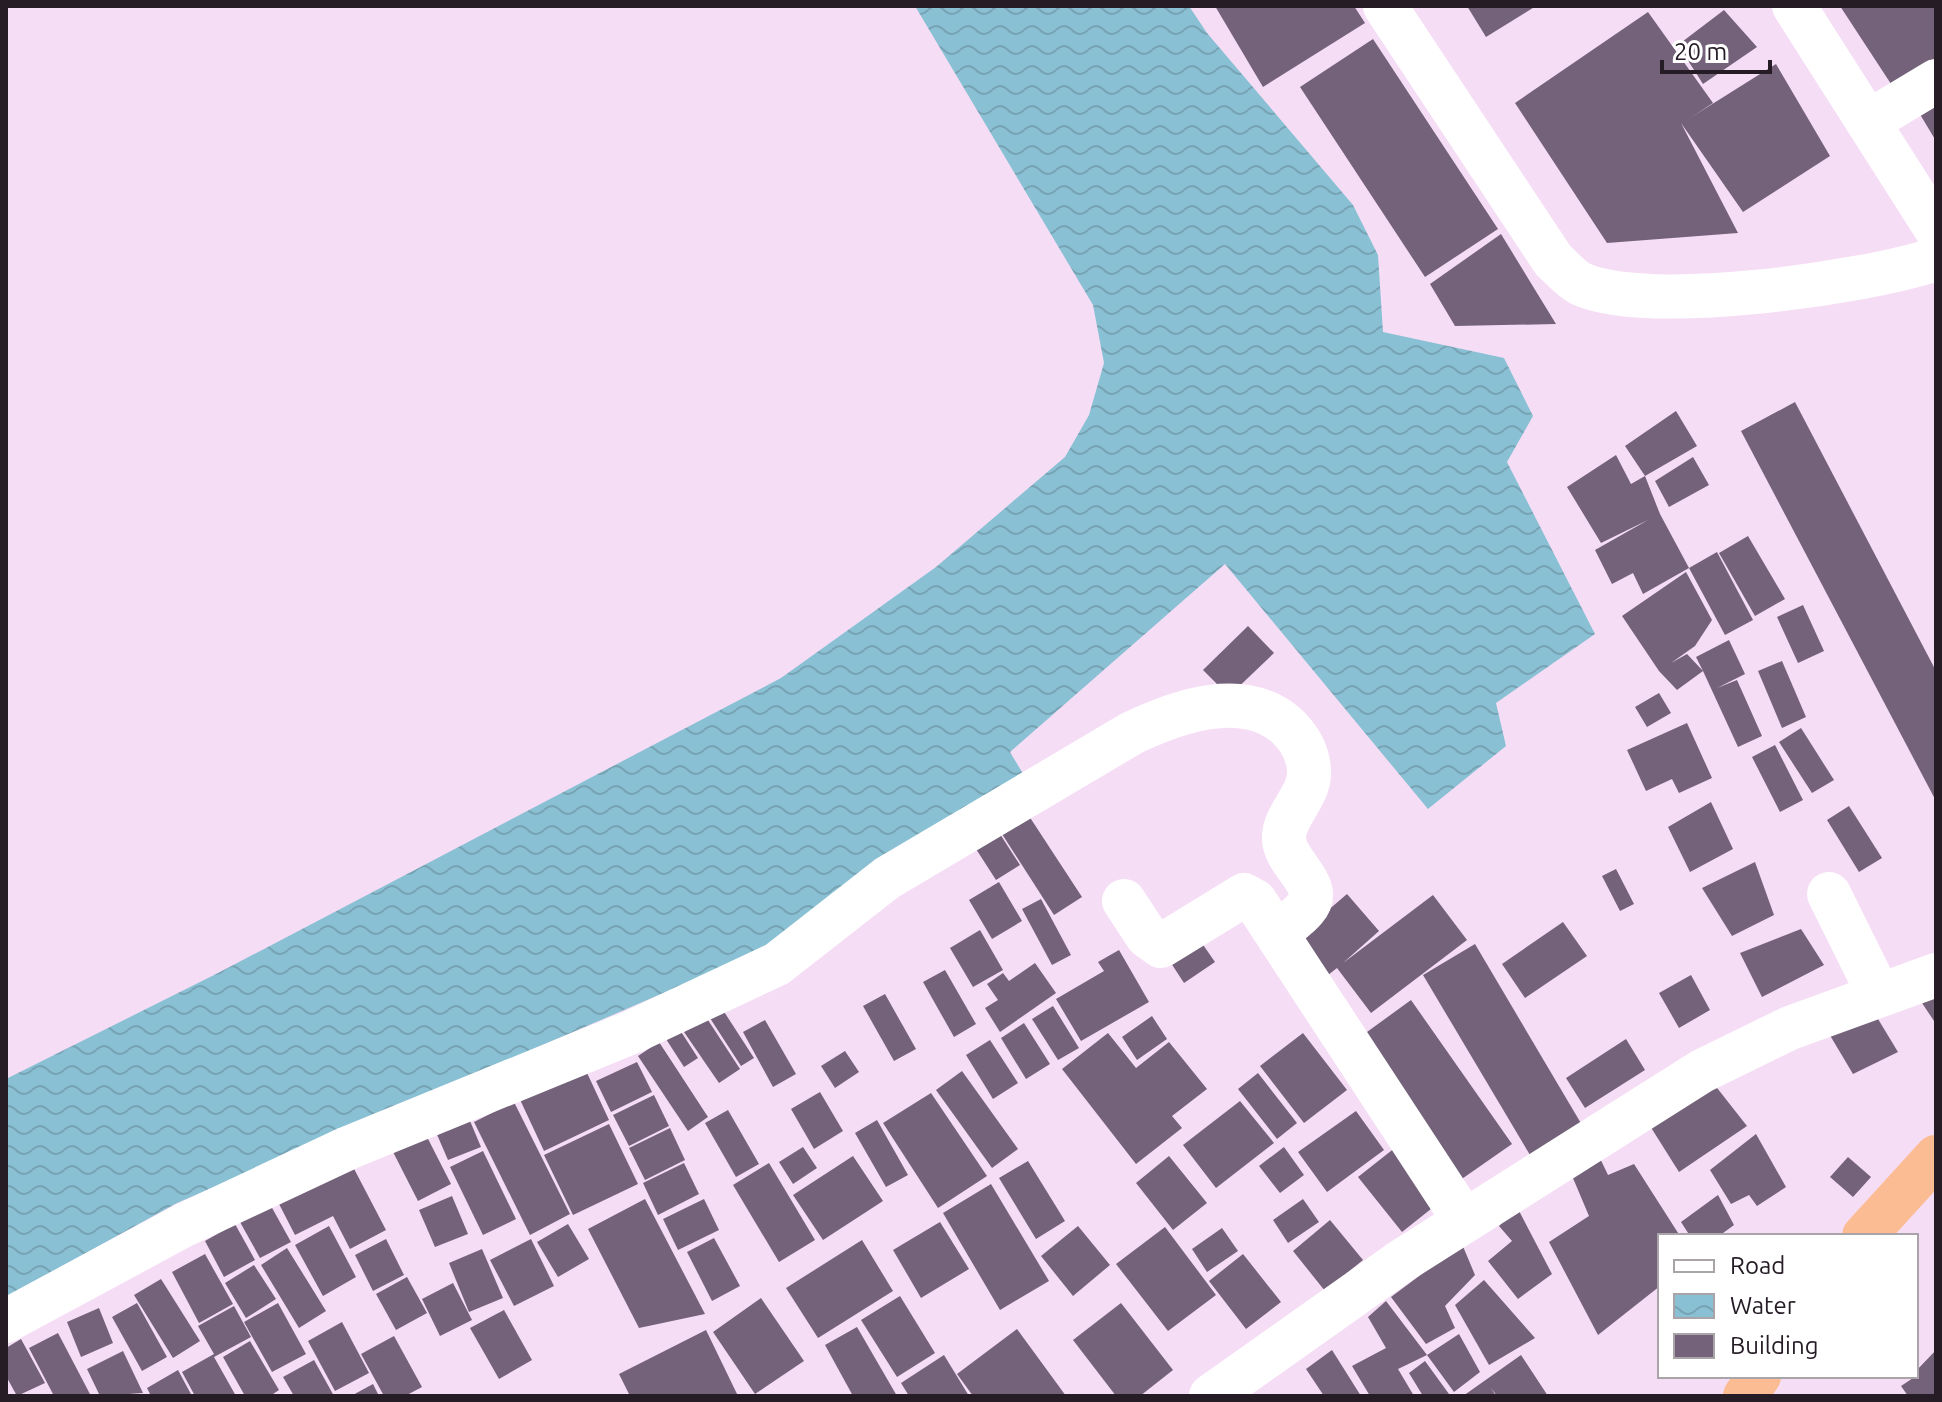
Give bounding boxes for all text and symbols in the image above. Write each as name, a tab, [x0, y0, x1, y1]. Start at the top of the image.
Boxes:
scale bar	[1662, 24, 1770, 74]
text: 20 m	[1674, 38, 1727, 65]
legend	[1658, 1234, 1918, 1378]
text: Road	[1730, 1252, 1785, 1279]
text: Water	[1730, 1292, 1796, 1319]
text: Building	[1730, 1332, 1818, 1359]

